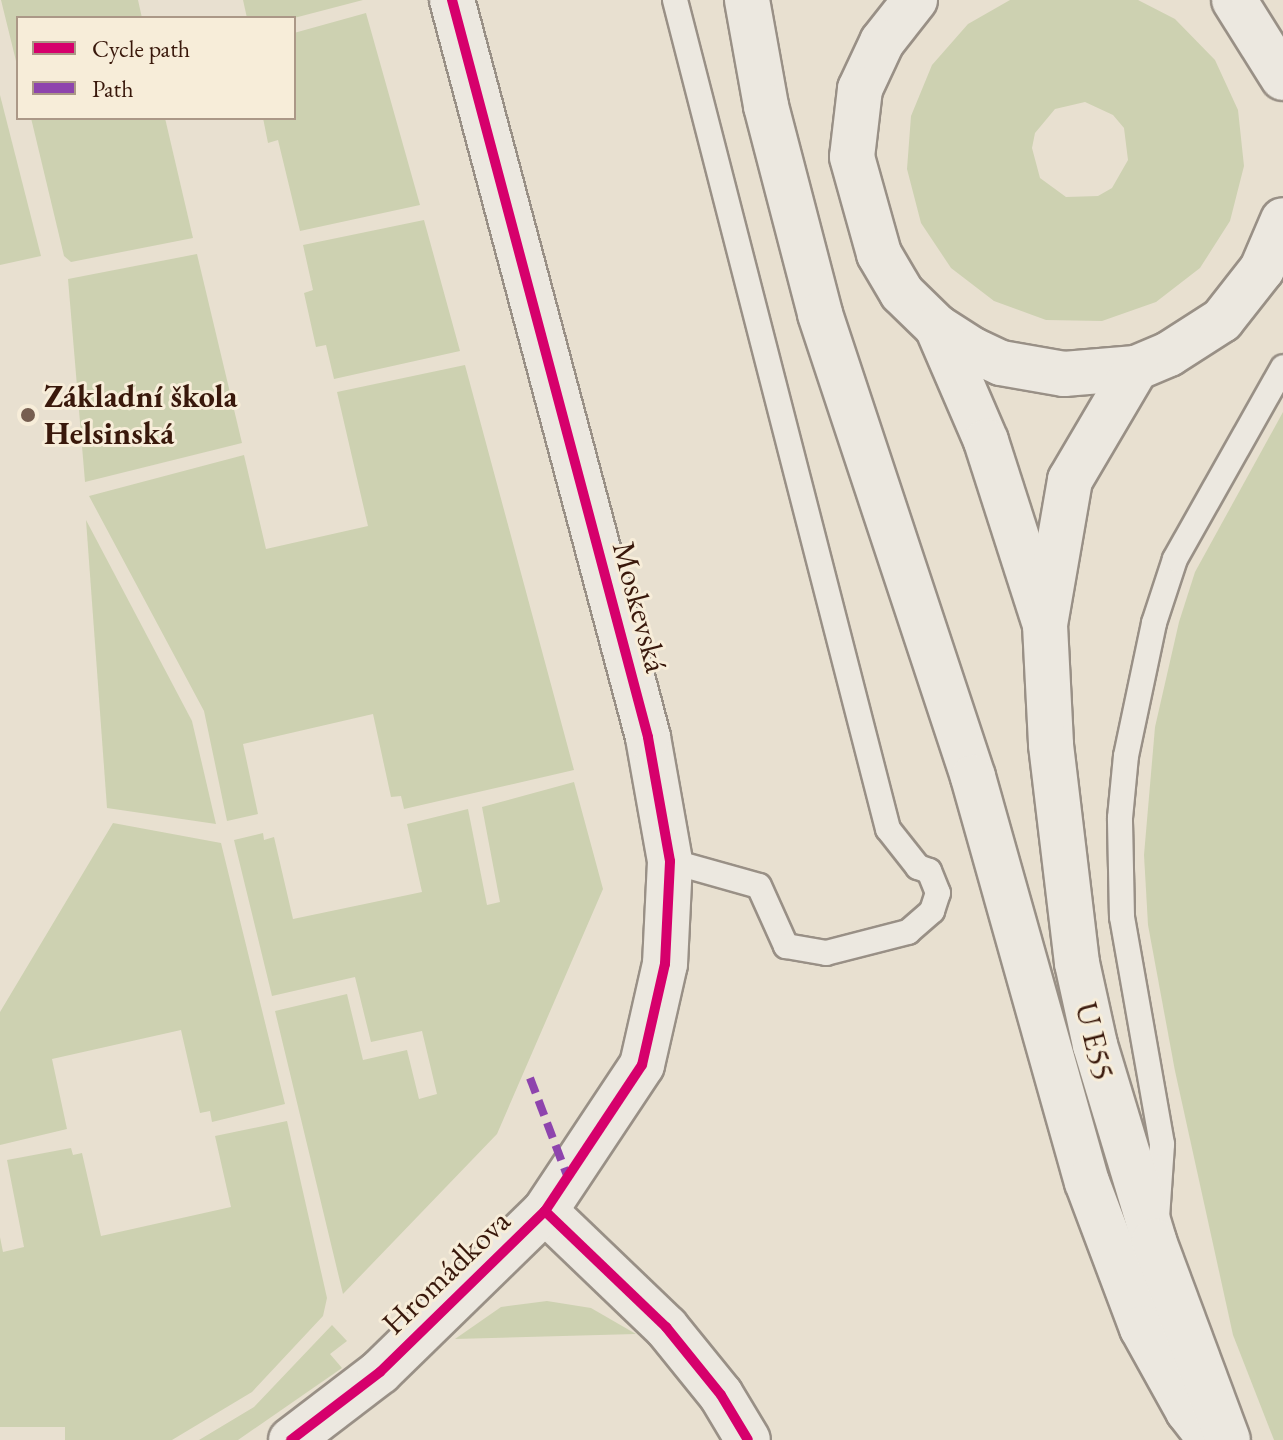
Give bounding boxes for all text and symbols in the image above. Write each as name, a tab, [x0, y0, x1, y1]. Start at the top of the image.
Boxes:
legend	[16, 16, 296, 120]
text: Cycle path	[92, 33, 190, 64]
text: Path	[92, 73, 134, 104]
place label: Základní škola Helsinská	[44, 378, 238, 453]
marker: Základní škola Helsinská	[19, 406, 37, 424]
street label: Moskevská	[604, 537, 676, 677]
street label: U E55	[1067, 998, 1123, 1084]
street label: Hromádkova	[374, 1202, 518, 1342]

